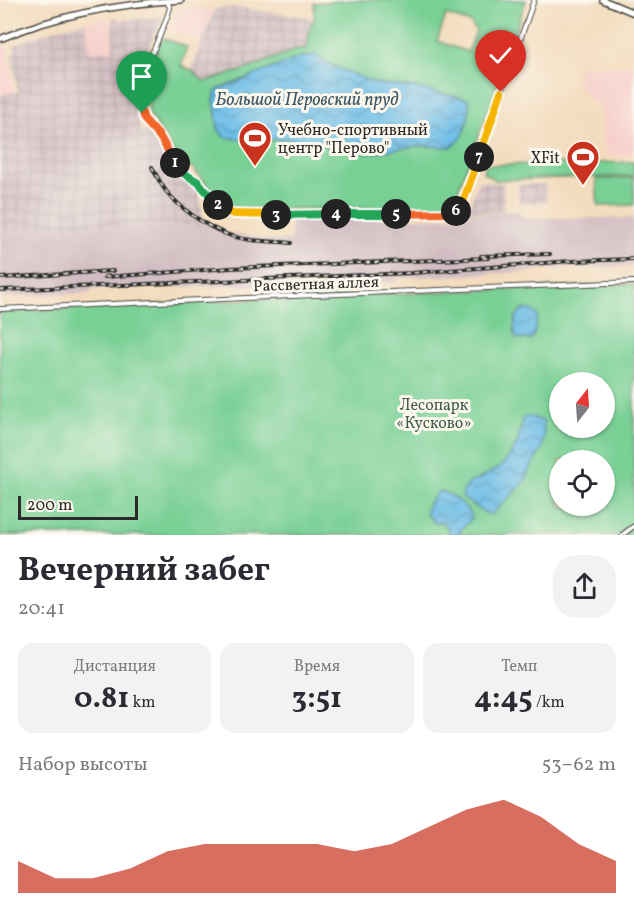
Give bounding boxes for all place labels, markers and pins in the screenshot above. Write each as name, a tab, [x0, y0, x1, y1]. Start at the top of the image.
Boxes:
pin	[475, 30, 526, 92]
pin	[116, 51, 167, 113]
sports icon: Учебно-спортивный центр "Перово"	[237, 120, 273, 167]
place label: Учебно-спортивный центр "Перово"	[278, 120, 428, 160]
sports icon: XFit	[565, 139, 601, 186]
pin: 7	[464, 142, 494, 172]
pin: 1	[160, 148, 190, 178]
place label: XFit	[530, 148, 560, 170]
pin: 2	[203, 190, 233, 220]
pin: 6	[441, 196, 471, 226]
pin: 4	[321, 199, 351, 229]
pin: 5	[381, 199, 411, 229]
pin: 3	[261, 200, 291, 230]

